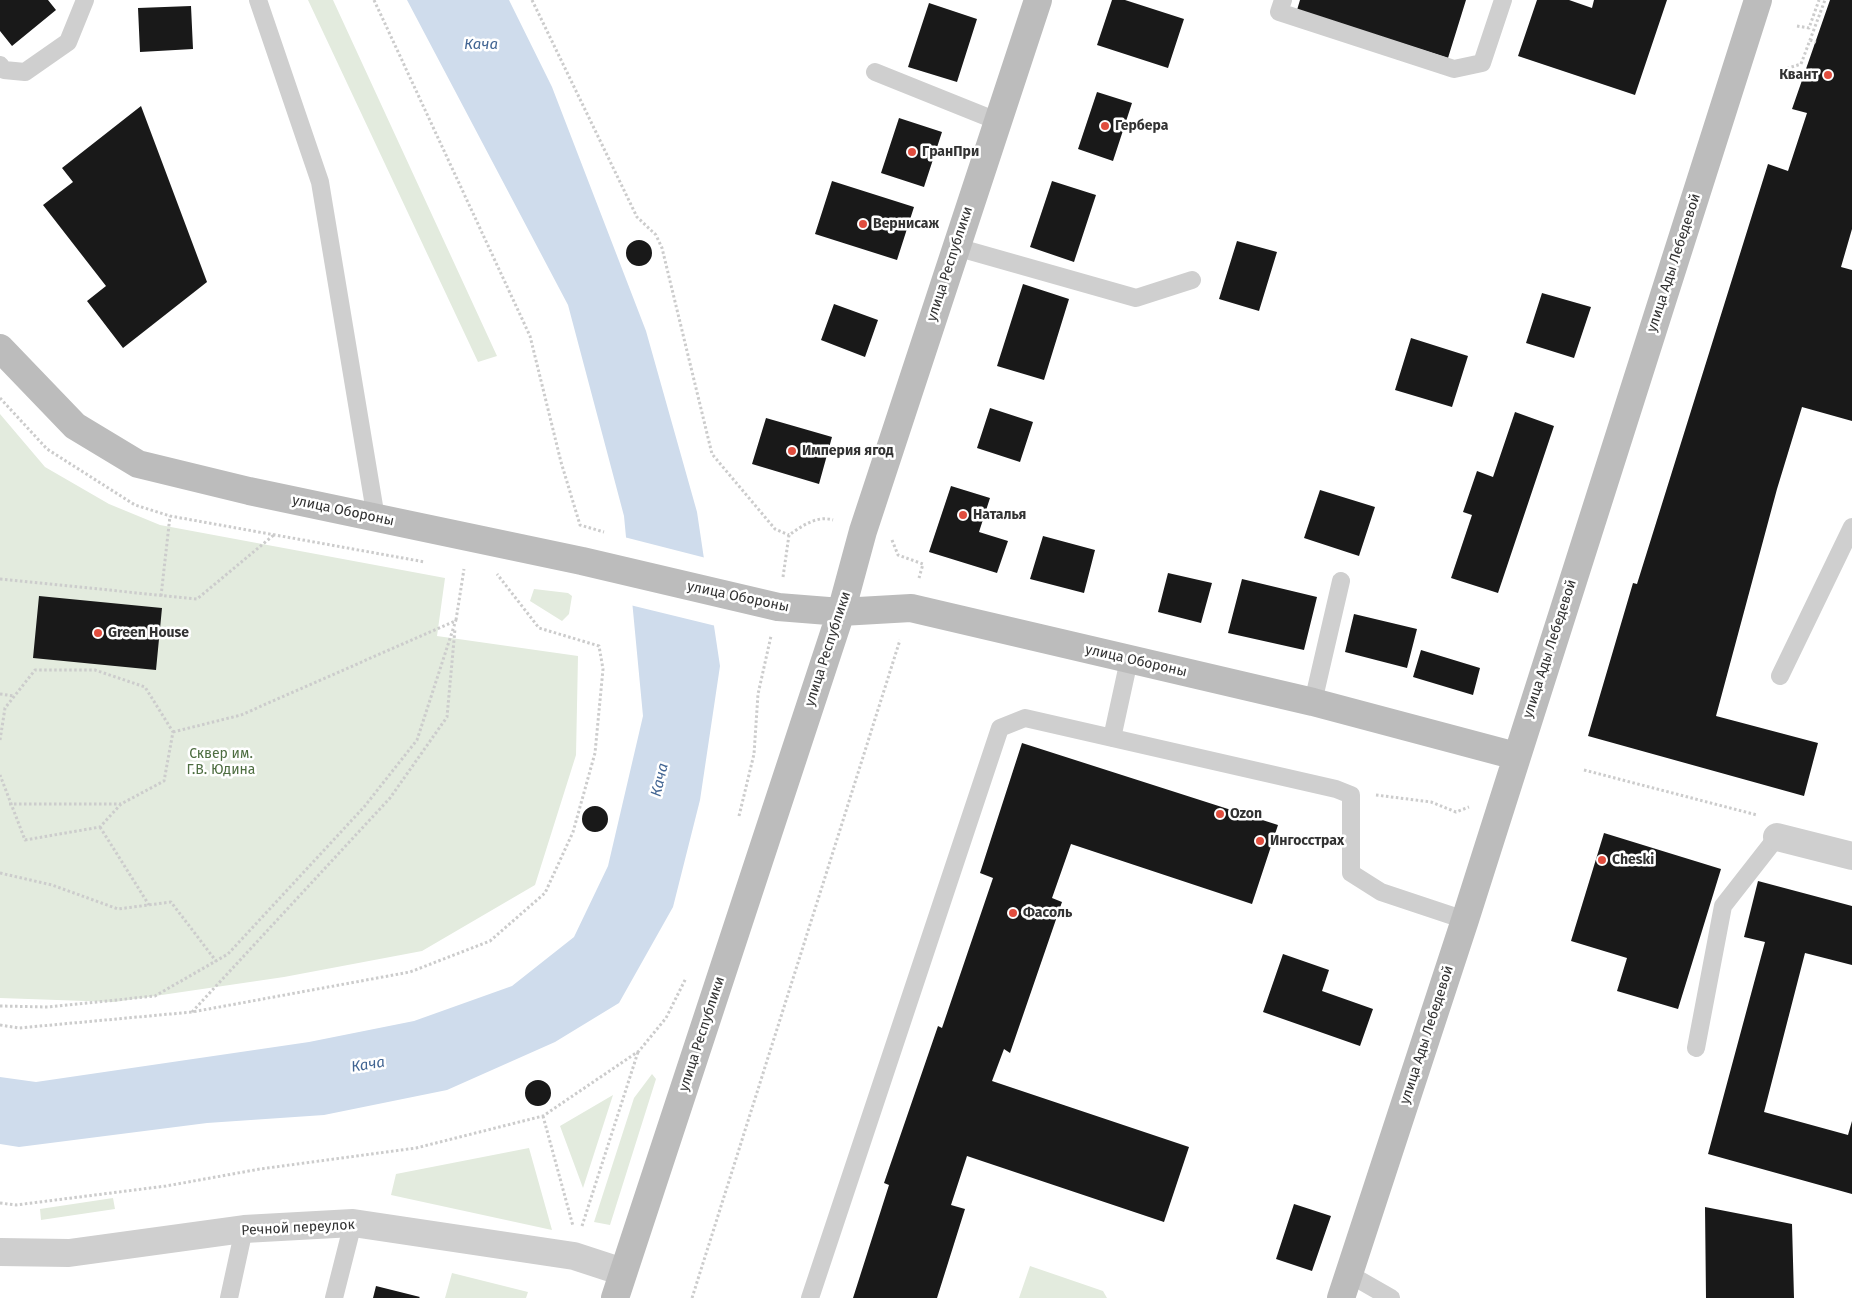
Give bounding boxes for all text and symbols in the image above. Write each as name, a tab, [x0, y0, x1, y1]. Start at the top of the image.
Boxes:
water label: Кача	[464, 36, 498, 54]
place label: Квант	[1779, 67, 1818, 83]
marker: Квант	[1822, 69, 1834, 81]
place label: Гербера	[1115, 118, 1168, 134]
marker: Гербера	[1099, 120, 1111, 132]
place label: ГранПри	[922, 144, 979, 160]
marker: ГранПри	[906, 146, 918, 158]
street label: улица Ады Лебедевой	[1644, 192, 1704, 334]
street label: улица Республики	[923, 204, 977, 324]
place label: Вернисаж	[873, 216, 939, 232]
marker: Вернисаж	[857, 218, 869, 230]
place label: Империя ягод	[802, 443, 894, 459]
marker: Империя ягод	[786, 445, 798, 457]
street label: улица Обороны	[291, 492, 395, 530]
place label: Наталья	[973, 507, 1026, 523]
marker: Наталья	[957, 509, 969, 521]
street label: улица Обороны	[686, 578, 790, 616]
street label: улица Ады Лебедевой	[1520, 578, 1580, 720]
street label: улица Республики	[801, 589, 855, 709]
place label: Green House	[108, 625, 189, 641]
marker: Green House	[92, 627, 104, 639]
street label: улица Обороны	[1084, 641, 1188, 681]
park label: Сквер им. Г.В. Юдина	[187, 746, 255, 779]
water label: Кача	[647, 761, 673, 799]
place label: Ozon	[1230, 806, 1262, 822]
marker: Ozon	[1214, 808, 1226, 820]
place label: Ингосстрах	[1270, 833, 1344, 849]
marker: Ингосстрах	[1254, 835, 1266, 847]
place label: Cheski	[1612, 852, 1654, 868]
marker: Cheski	[1596, 854, 1608, 866]
place label: Фасоль	[1023, 905, 1072, 921]
marker: Фасоль	[1007, 907, 1019, 919]
street label: улица Ады Лебедевой	[1397, 964, 1457, 1106]
street label: улица Республики	[675, 974, 729, 1094]
water label: Кача	[350, 1053, 386, 1077]
street label: Речной переулок	[241, 1217, 355, 1239]

